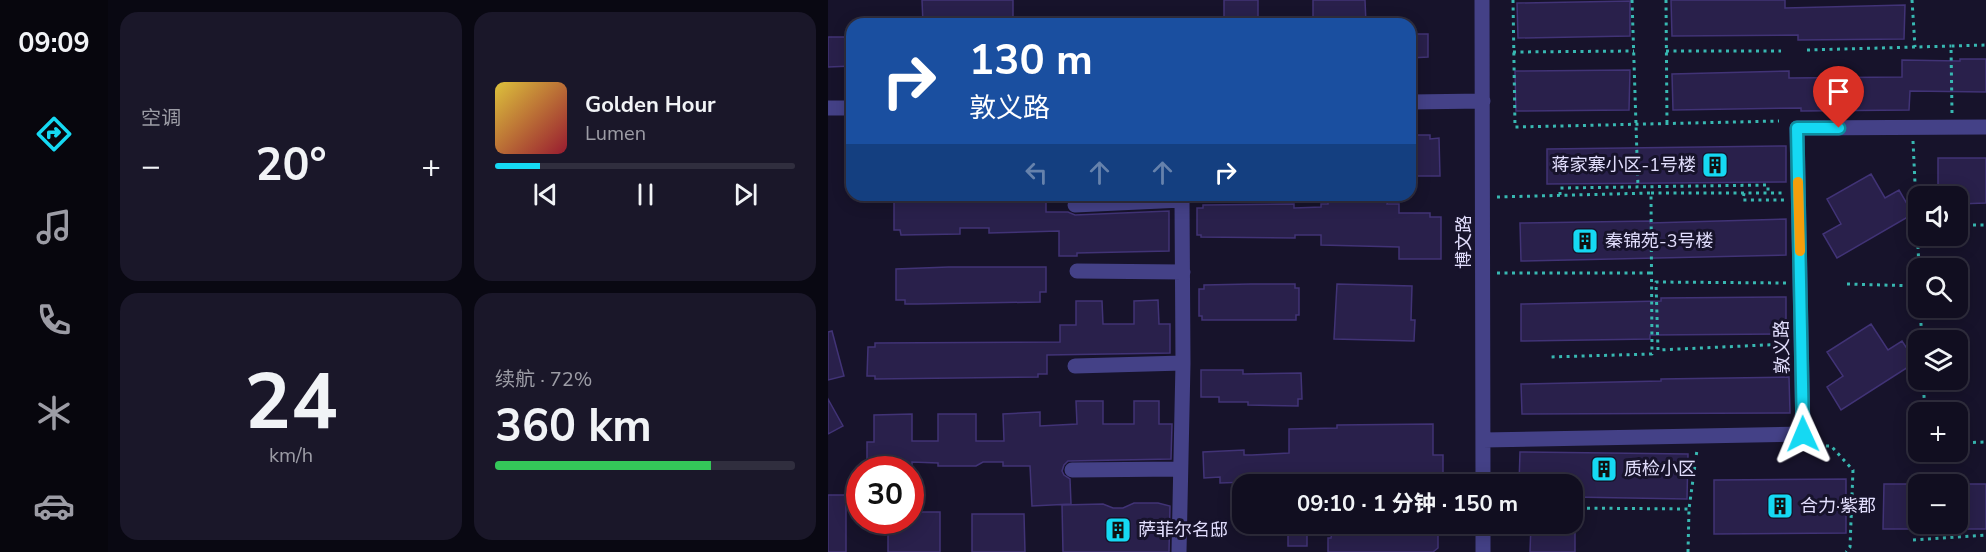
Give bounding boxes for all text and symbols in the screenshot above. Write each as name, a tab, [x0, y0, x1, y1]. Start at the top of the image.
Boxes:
text: 09:09	[18, 25, 90, 62]
text: 130 m	[969, 32, 1093, 89]
icon: right	[870, 42, 948, 120]
pin	[1813, 66, 1864, 128]
icon: arrive	[1822, 75, 1855, 108]
text: Golden Hour	[585, 90, 716, 120]
text: 敦义路	[969, 90, 1050, 127]
text: 空调	[141, 105, 181, 132]
icon: directions	[33, 113, 75, 155]
text: Lumen	[585, 120, 646, 147]
text: 20°	[255, 135, 327, 196]
text: −	[141, 144, 161, 189]
text: +	[421, 144, 441, 189]
building icon: 蒋家寨小区-1号楼	[1700, 150, 1730, 180]
place label: 蒋家寨小区-1号楼	[1552, 153, 1696, 177]
icon: left	[1020, 156, 1053, 189]
icon: ahead	[1083, 156, 1116, 189]
icon: ahead	[1146, 156, 1179, 189]
icon: right	[1209, 156, 1242, 189]
icon: previous	[529, 178, 562, 211]
icon: pause	[629, 178, 662, 211]
icon: next	[729, 178, 762, 211]
map controls	[1908, 186, 1968, 534]
button: sound	[1908, 186, 1968, 246]
icon: music	[33, 206, 75, 248]
street label: 博文路	[1452, 215, 1476, 269]
building icon: 秦锦苑-3号楼	[1570, 226, 1600, 256]
place label: 秦锦苑-3号楼	[1605, 229, 1713, 253]
button: search	[1908, 258, 1968, 318]
icon: phone	[33, 299, 75, 341]
street label: 敦义路	[1770, 320, 1794, 374]
button: layers	[1908, 330, 1968, 390]
text: 24	[244, 349, 338, 456]
text: 续航 · 72%	[495, 366, 592, 393]
icon: climate	[33, 392, 75, 434]
text: 360 km	[495, 396, 652, 457]
position arrow	[1771, 402, 1835, 466]
button: +	[1908, 402, 1968, 462]
text: km/h	[269, 442, 313, 469]
building icon: 质检小区	[1589, 454, 1619, 484]
speed limit sign: 30	[846, 456, 924, 534]
place label: 质检小区	[1624, 457, 1696, 481]
button: −	[1908, 474, 1968, 534]
icon: car	[33, 485, 75, 527]
text: 09:10 · 1 分钟 · 150 m	[1297, 489, 1518, 519]
building icon: 合力·紫郡	[1765, 491, 1795, 521]
place label: 合力·紫郡	[1800, 494, 1876, 518]
building icon: 萨菲尔名邸	[1103, 515, 1133, 545]
place label: 萨菲尔名邸	[1138, 518, 1228, 542]

